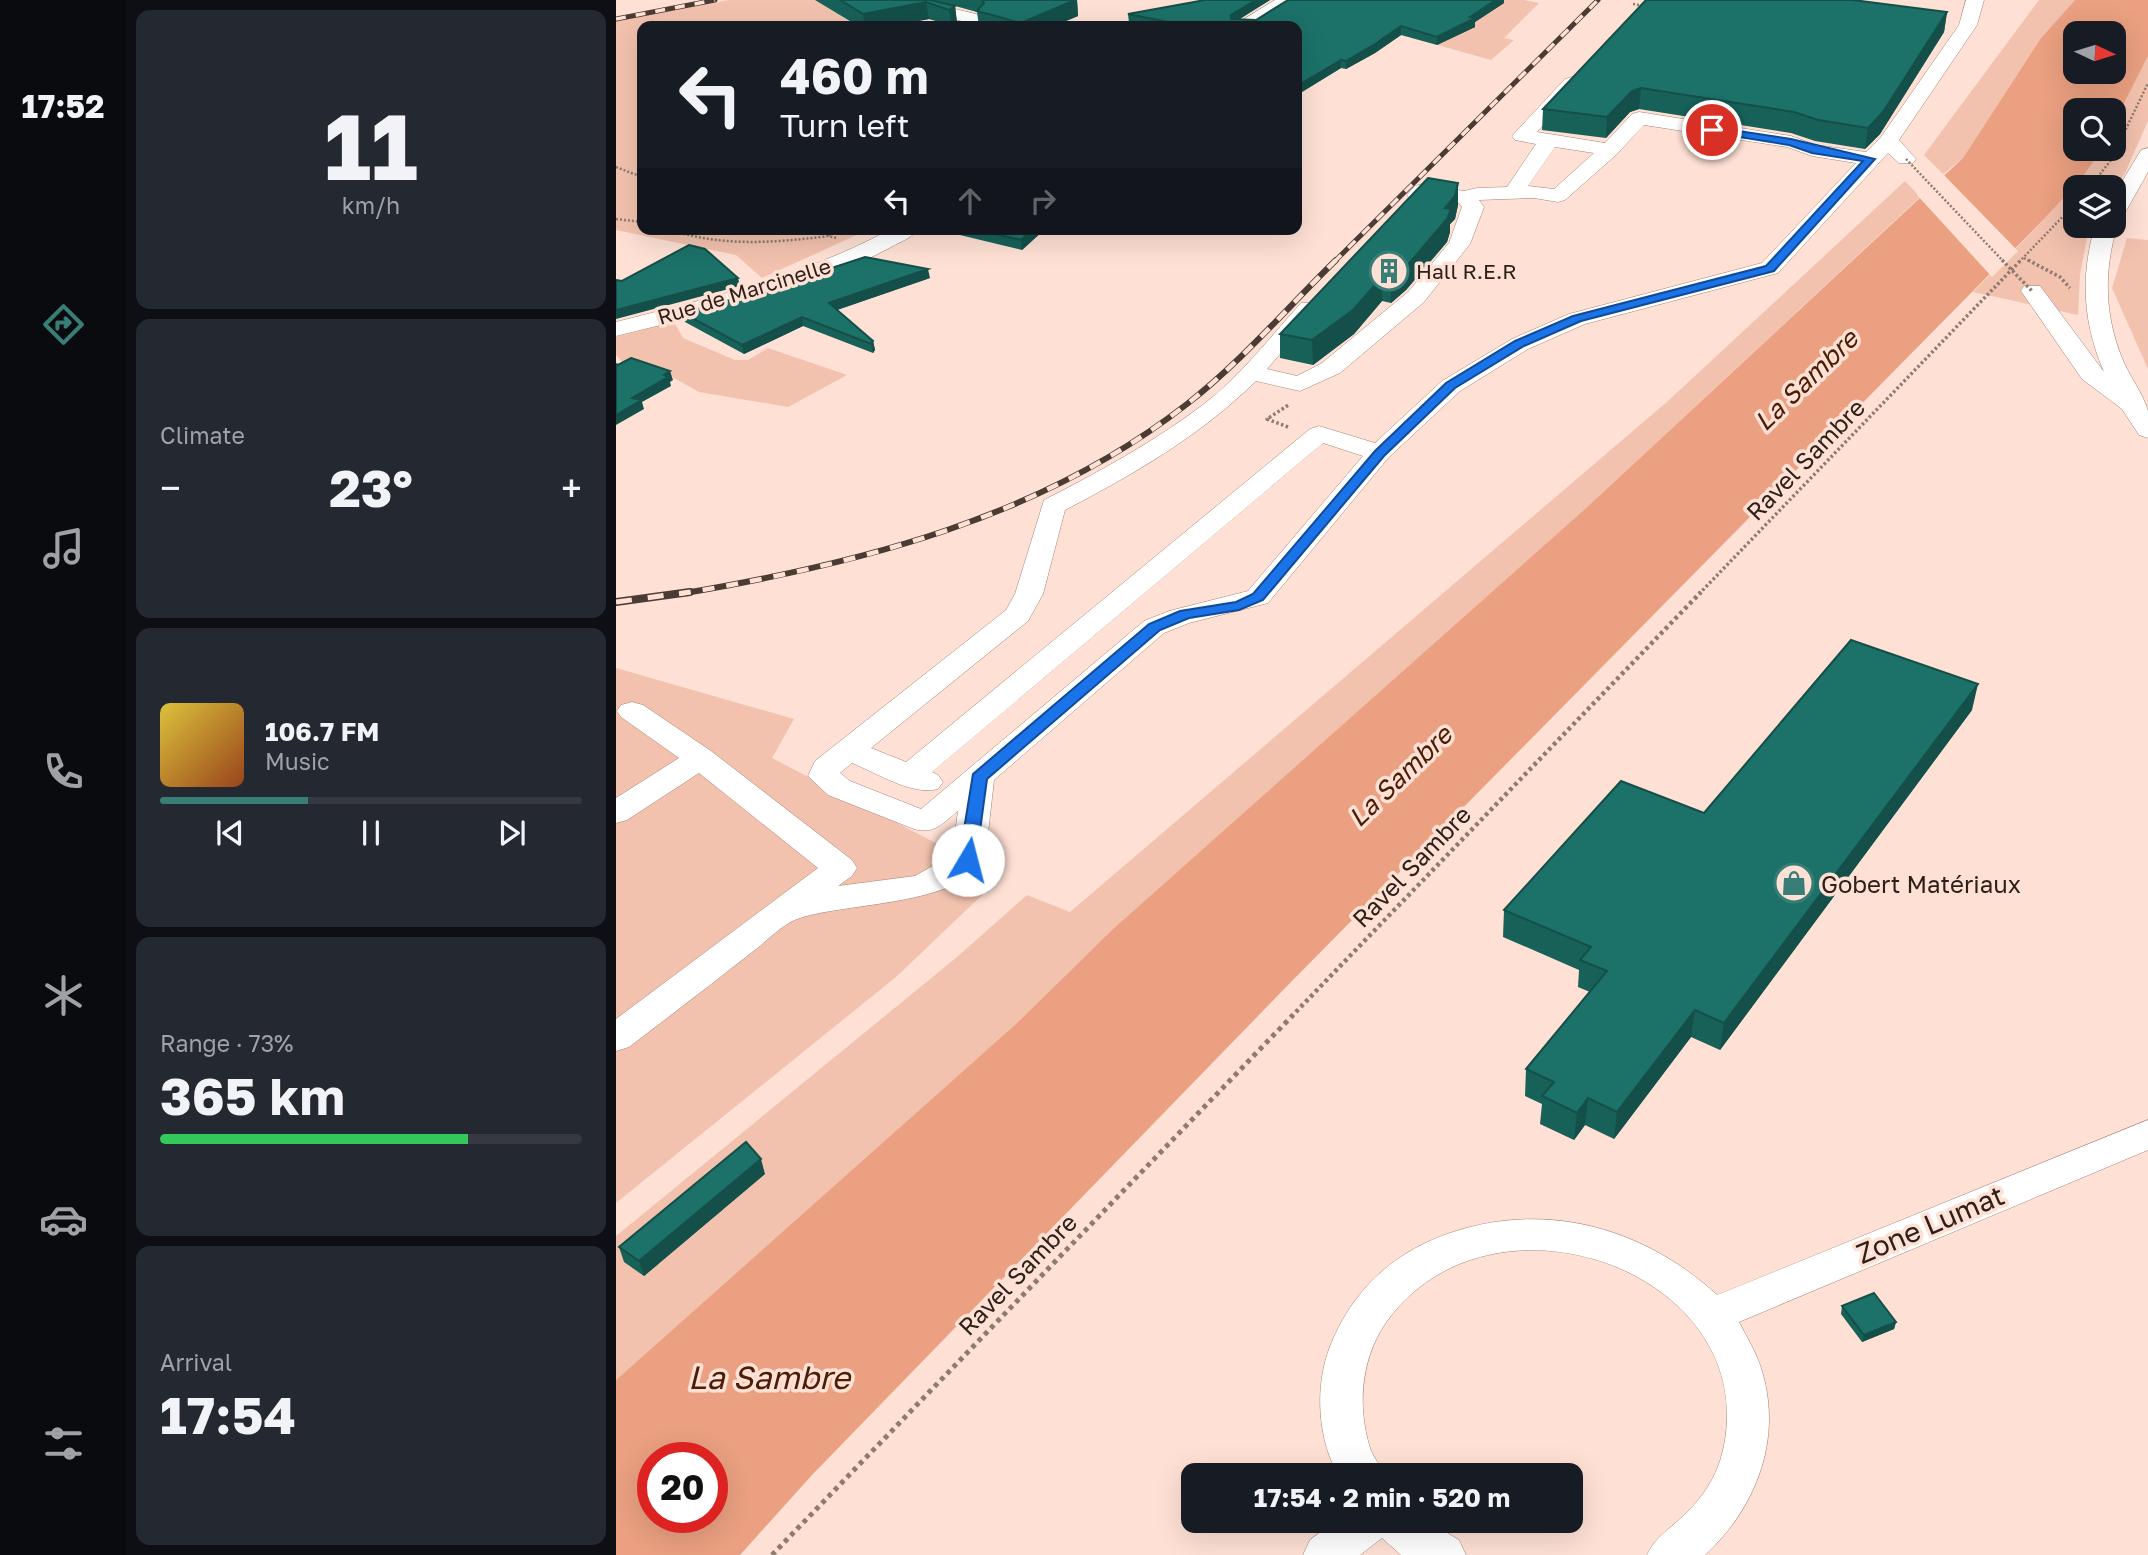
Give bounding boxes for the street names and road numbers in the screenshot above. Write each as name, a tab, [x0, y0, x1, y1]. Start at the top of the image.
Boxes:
street label: Rue de Marcinelle	[654, 252, 834, 330]
street label: Ravel Sambre	[1740, 392, 1870, 526]
street label: Ravel Sambre	[1346, 799, 1476, 933]
street label: Zone Lumat	[1851, 1178, 2009, 1270]
street label: Ravel Sambre	[952, 1207, 1082, 1341]

